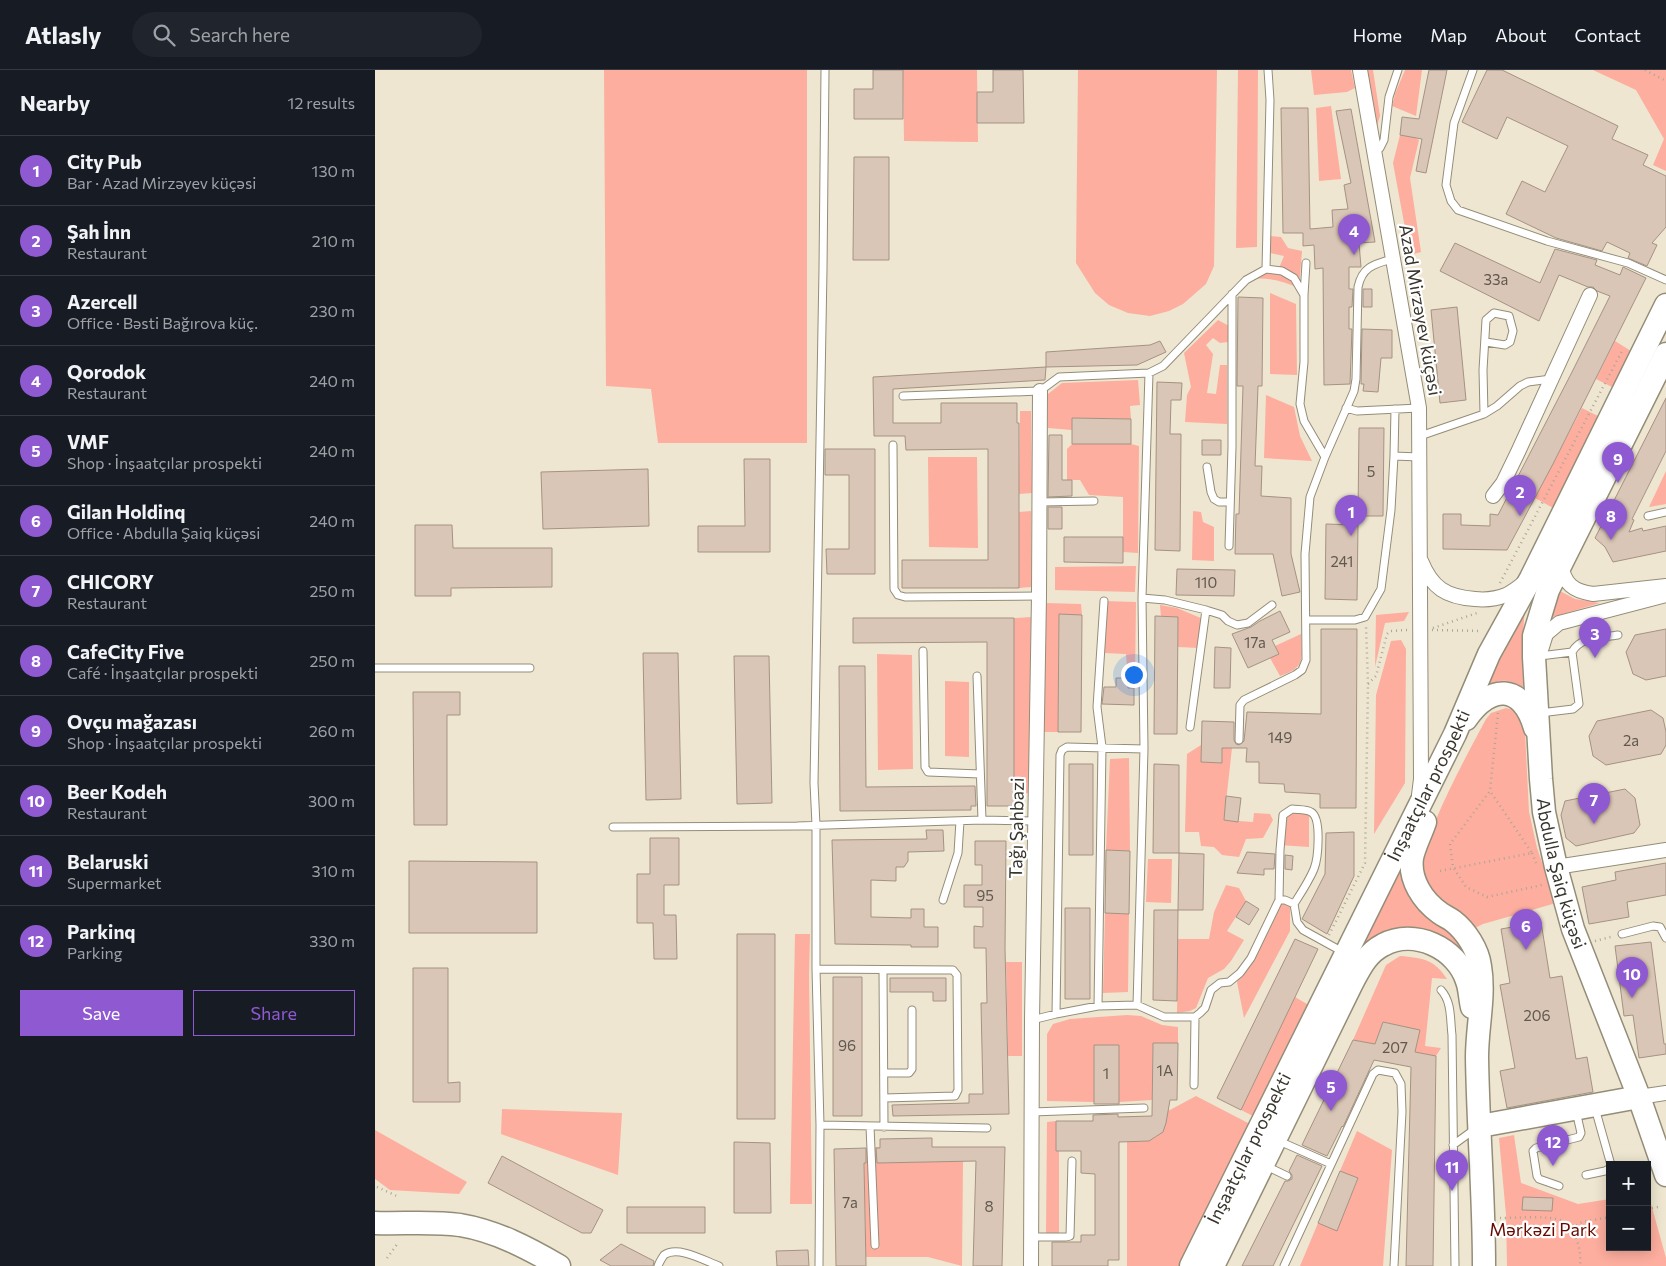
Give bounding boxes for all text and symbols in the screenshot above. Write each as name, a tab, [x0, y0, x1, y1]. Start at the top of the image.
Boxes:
search box	[132, 12, 482, 57]
text: Atlasly	[25, 20, 102, 49]
icon: search	[150, 21, 178, 49]
text: Search here	[190, 23, 290, 46]
text: Home	[1353, 24, 1402, 46]
text: Map	[1430, 24, 1467, 46]
text: About	[1495, 24, 1547, 46]
text: Contact	[1575, 24, 1641, 46]
text: Nearby	[20, 90, 90, 115]
text: 12 results	[288, 93, 355, 112]
text: City Pub	[67, 150, 142, 173]
text: 1	[32, 161, 40, 180]
text: 130 m	[312, 161, 355, 180]
text: Bar · Azad Mirzəyev küçəsi	[67, 173, 256, 192]
pin: 4	[1338, 214, 1370, 255]
text: Şah İnn	[67, 220, 131, 243]
street label: Azad Mirzəyev küçəsi	[1395, 222, 1447, 397]
text: 2	[31, 231, 41, 250]
text: 210 m	[312, 231, 355, 250]
text: Restaurant	[67, 243, 147, 262]
house number: 33a	[1484, 270, 1508, 288]
text: Azercell	[67, 290, 138, 313]
text: 3	[31, 301, 41, 320]
text: 230 m	[310, 301, 355, 320]
text: Office · Bəsti Bağırova küç.	[67, 313, 258, 332]
text: Qorodok	[67, 360, 146, 383]
text: 4	[31, 371, 41, 390]
text: 240 m	[309, 371, 355, 390]
text: Restaurant	[67, 383, 147, 402]
text: VMF	[67, 430, 109, 453]
text: 5	[31, 441, 41, 460]
text: 240 m	[309, 441, 355, 460]
pin: 9	[1602, 442, 1634, 483]
text: Shop · İnşaatçılar prospekti	[67, 453, 262, 472]
house number: 5	[1367, 462, 1375, 480]
pin: 2	[1504, 475, 1536, 516]
pin: 1	[1335, 495, 1367, 536]
pin: 8	[1595, 499, 1627, 540]
text: Gilan Holdinq	[67, 500, 185, 523]
text: 6	[31, 511, 41, 530]
text: 240 m	[309, 511, 355, 530]
text: Office · Abdulla Şaiq küçəsi	[67, 523, 260, 542]
house number: 241	[1330, 552, 1354, 570]
text: CHICORY	[67, 570, 154, 593]
house number: 110	[1195, 573, 1217, 591]
text: 7	[32, 581, 40, 600]
text: 250 m	[309, 581, 355, 600]
text: Restaurant	[67, 593, 147, 612]
pin: 3	[1579, 617, 1611, 658]
house number: 17a	[1244, 633, 1266, 651]
text: CafeCity Five	[67, 640, 184, 663]
text: 8	[31, 651, 41, 670]
text: 250 m	[309, 651, 355, 670]
your location	[1121, 662, 1147, 688]
text: Café · İnşaatçılar prospekti	[67, 663, 258, 682]
street label: İnşaatçılar prospekti	[1382, 706, 1474, 865]
text: Ovçu mağazası	[67, 710, 197, 733]
text: 9	[31, 721, 41, 740]
text: 260 m	[309, 721, 355, 740]
house number: 149	[1268, 728, 1292, 746]
house number: 2a	[1623, 731, 1639, 749]
text: Shop · İnşaatçılar prospekti	[67, 733, 262, 752]
street label: Tağı Şahbazi	[1004, 777, 1028, 879]
text: Beer Kodeh	[67, 780, 167, 803]
pin: 7	[1578, 783, 1610, 824]
text: 10	[27, 791, 45, 810]
text: 300 m	[308, 791, 355, 810]
street label: Abdulla Şaiq küçəsi	[1533, 797, 1592, 952]
text: Restaurant	[67, 803, 147, 822]
text: Belaruski	[67, 850, 149, 873]
text: 11	[29, 861, 43, 880]
text: 310 m	[312, 861, 355, 880]
text: Supermarket	[67, 873, 162, 892]
house number: 95	[976, 886, 994, 904]
pin: 6	[1510, 909, 1542, 950]
text: Parkinq	[67, 920, 136, 943]
text: 12	[28, 931, 44, 950]
text: 330 m	[309, 931, 355, 950]
text: Parking	[67, 943, 122, 962]
pin: 10	[1616, 957, 1648, 998]
button: Save	[20, 990, 183, 1036]
button: Share	[193, 990, 355, 1036]
house number: 206	[1523, 1006, 1551, 1024]
house number: 96	[838, 1036, 856, 1054]
house number: 207	[1382, 1038, 1408, 1056]
house number: 1А	[1157, 1061, 1173, 1079]
house number: 1	[1103, 1064, 1109, 1082]
street label: İnşaatçılar prospekti	[1202, 1069, 1295, 1228]
pin: 5	[1315, 1070, 1347, 1111]
pin: 12	[1537, 1125, 1569, 1166]
pin: 11	[1436, 1150, 1468, 1191]
map controls	[1606, 1161, 1651, 1251]
button: +	[1606, 1161, 1651, 1206]
house number: 7а	[842, 1193, 858, 1211]
house number: 8	[984, 1197, 994, 1215]
button: −	[1606, 1206, 1651, 1251]
park label: Mərkəzi Park	[1489, 1218, 1597, 1240]

